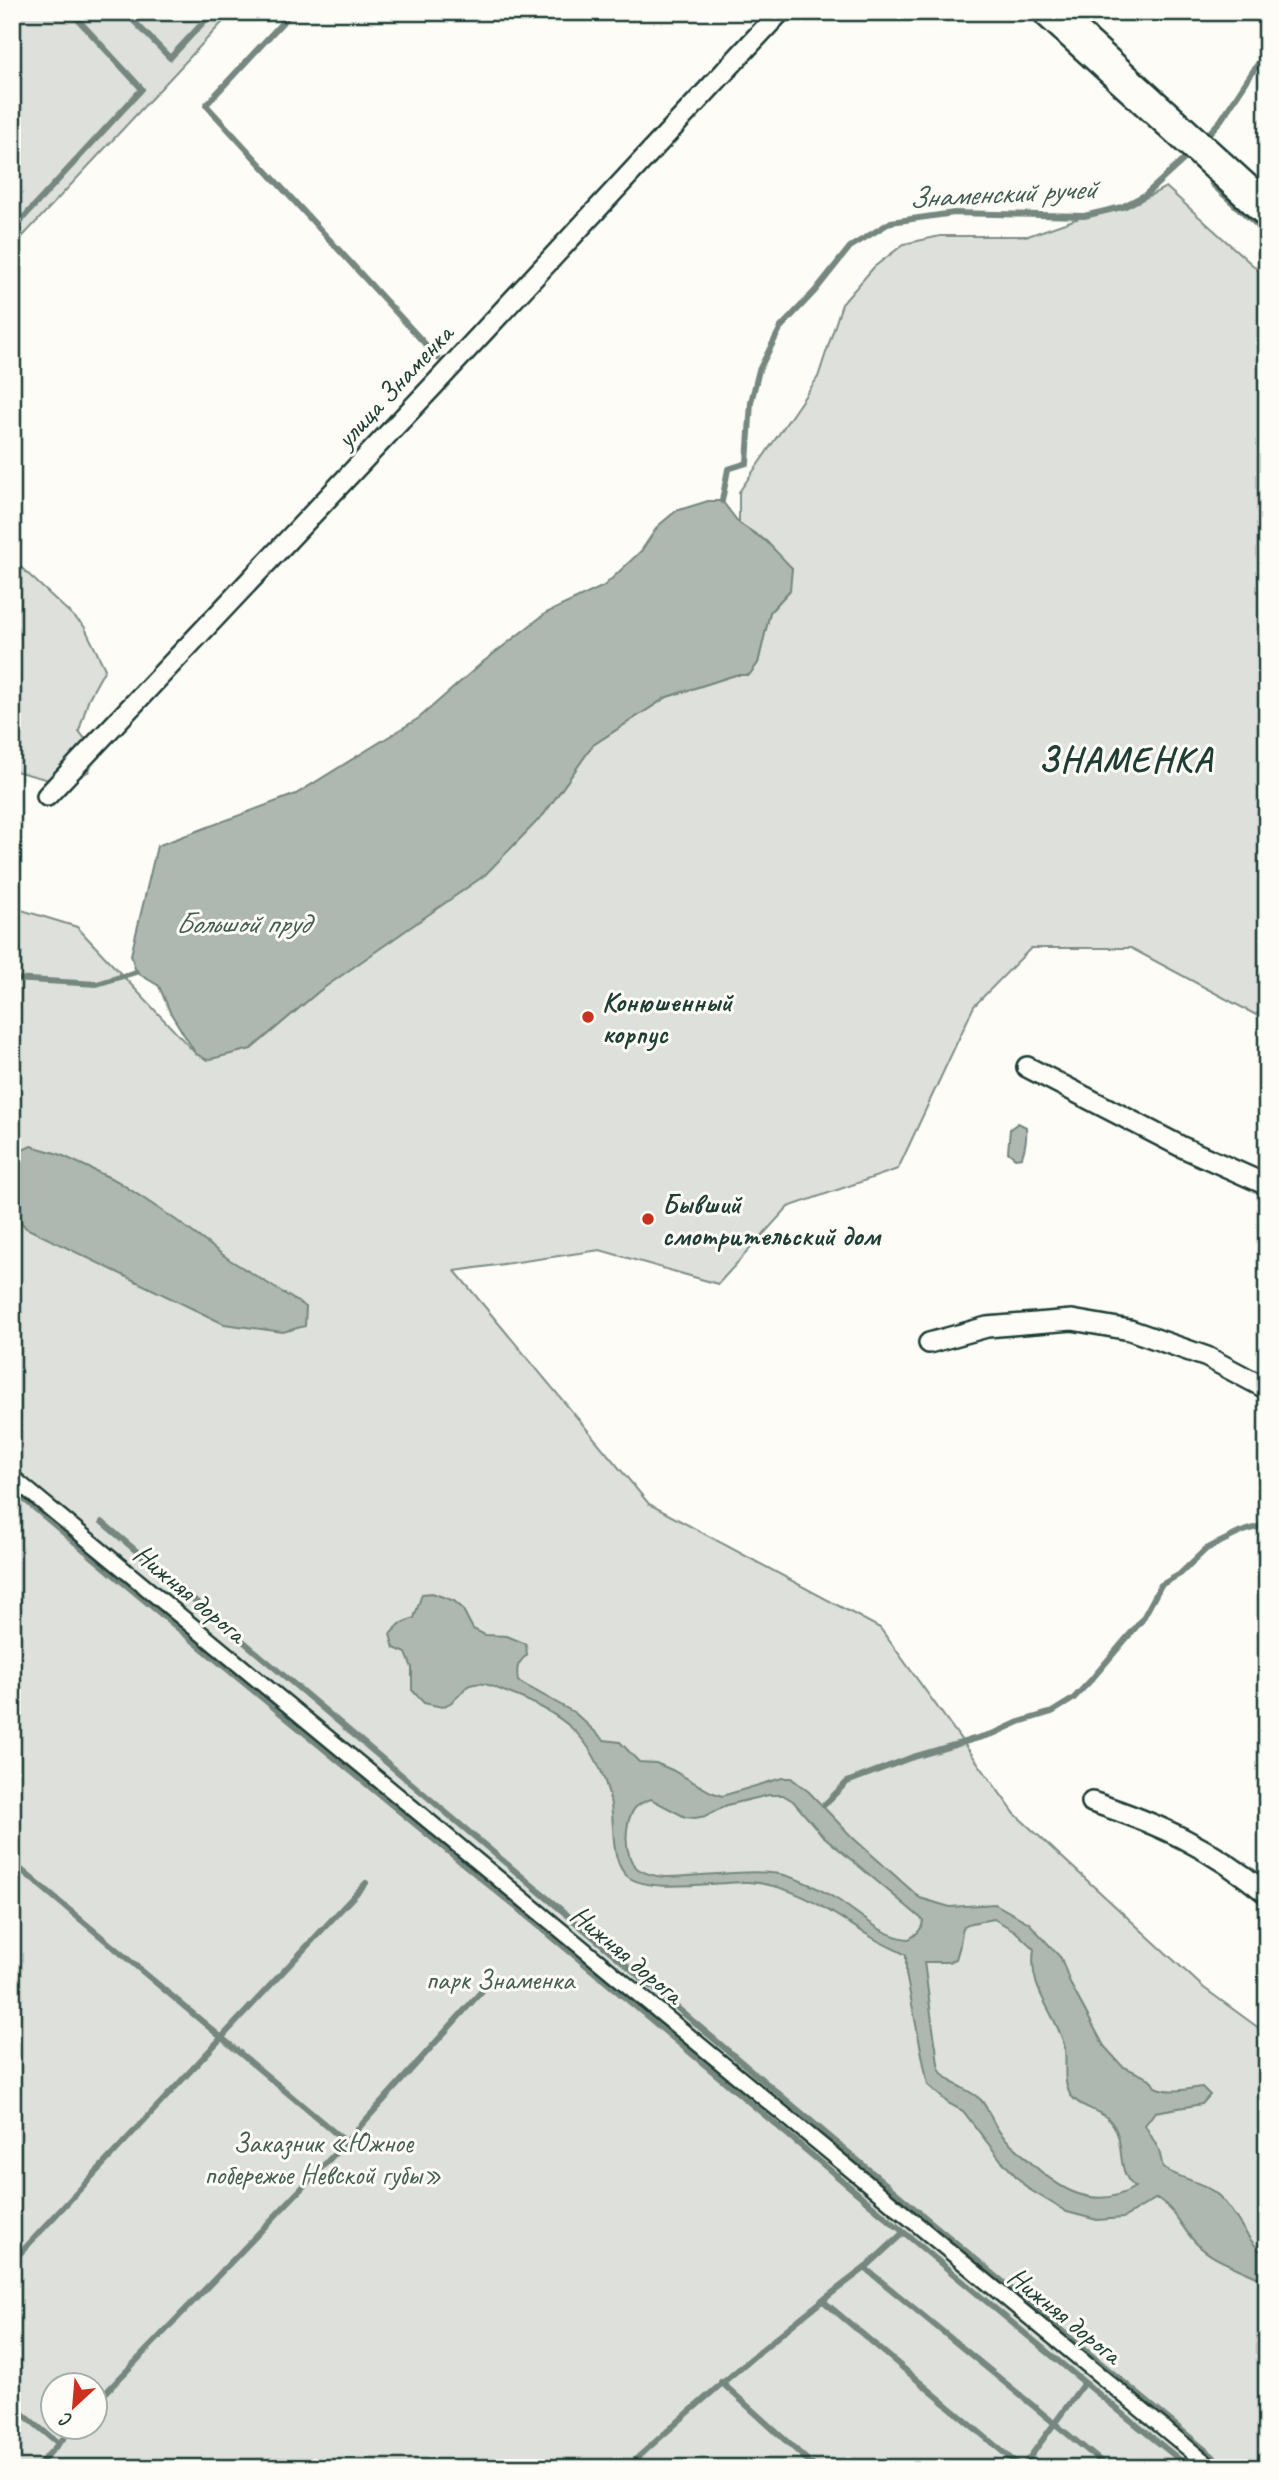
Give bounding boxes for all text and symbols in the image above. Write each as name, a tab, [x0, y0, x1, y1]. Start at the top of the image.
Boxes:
water label: Знаменский ручей	[907, 169, 1102, 217]
street label: улица Знаменка	[327, 315, 462, 457]
district label: ЗНАМЕНКА	[1039, 737, 1214, 782]
water label: Большой пруд	[175, 904, 315, 942]
place label: Конюшенный корпус	[602, 984, 734, 1052]
marker: Конюшенный корпус	[580, 1009, 596, 1025]
place label: Бывший смотрительский дом	[662, 1186, 882, 1253]
marker: Бывший смотрительский дом	[640, 1211, 656, 1227]
street label: Нижняя дорога	[127, 1536, 255, 1652]
street label: Нижняя дорога	[564, 1897, 692, 2013]
park label: парк Знаменка	[426, 1962, 576, 1997]
park label: Заказник «Южное побережье Невской губы»	[204, 2125, 442, 2192]
street label: Нижняя дорога	[1001, 2259, 1131, 2373]
north arrow	[38, 2372, 108, 2442]
text: С	[55, 2406, 76, 2433]

